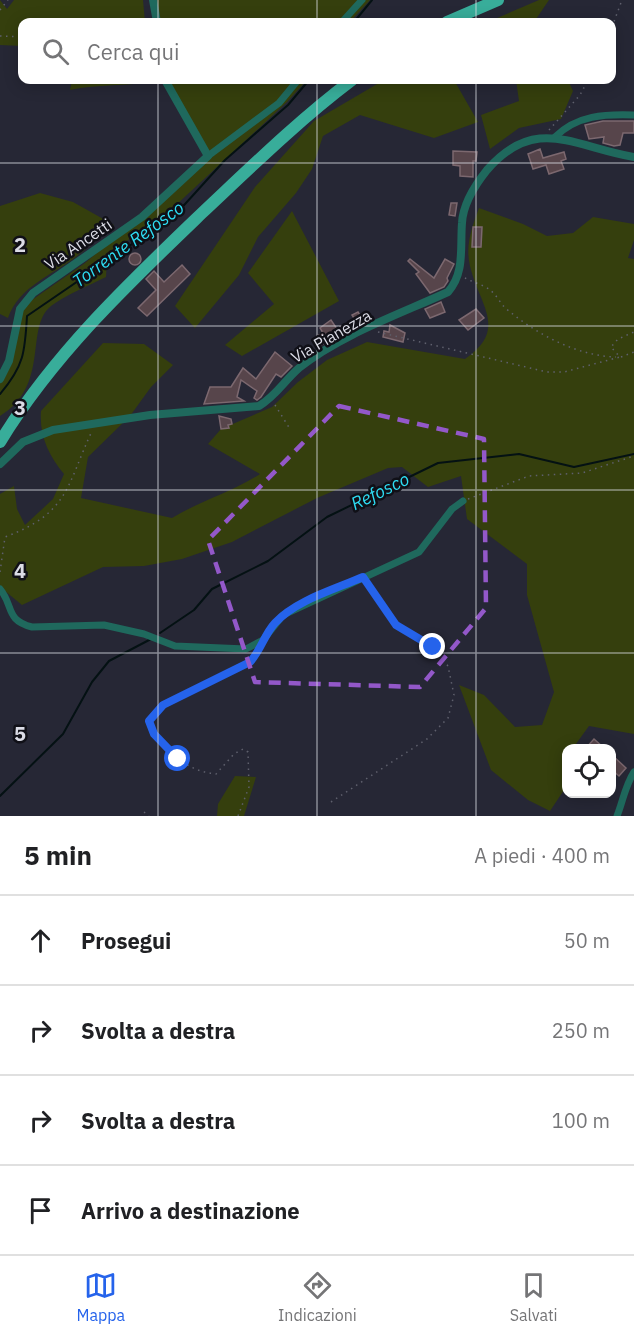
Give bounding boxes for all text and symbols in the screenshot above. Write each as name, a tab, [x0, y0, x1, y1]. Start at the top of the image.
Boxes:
search box	[18, 18, 616, 84]
icon: search	[39, 35, 72, 68]
text: Cerca qui	[87, 37, 179, 66]
water label: Torrente Refosco	[68, 196, 188, 292]
street label: Via Ancetti	[40, 214, 116, 274]
text: 2	[14, 231, 26, 258]
street label: Via Pianezza	[287, 305, 375, 367]
text: 3	[14, 394, 26, 421]
water label: Refosco	[347, 467, 413, 515]
text: 4	[14, 557, 26, 584]
route end	[419, 633, 445, 659]
text: 5	[14, 720, 26, 747]
map controls	[562, 744, 616, 798]
button: locate	[562, 744, 616, 798]
route start	[164, 745, 190, 771]
text: 5 min	[24, 838, 92, 872]
text: A piedi · 400 m	[474, 842, 610, 869]
icon: ahead	[24, 924, 57, 957]
text: Prosegui	[81, 926, 171, 955]
text: 50 m	[564, 927, 610, 954]
icon: right	[24, 1014, 57, 1047]
text: Svolta a destra	[81, 1016, 235, 1045]
text: 250 m	[552, 1017, 610, 1044]
icon: right	[24, 1104, 57, 1137]
text: Svolta a destra	[81, 1106, 235, 1135]
text: 100 m	[552, 1107, 610, 1134]
icon: arrive	[24, 1194, 57, 1227]
text: Arrivo a destinazione	[81, 1196, 300, 1225]
tab: Mappa	[76, 1269, 125, 1325]
tab: Indicazioni	[278, 1269, 357, 1325]
tab: Salvati	[510, 1269, 558, 1325]

